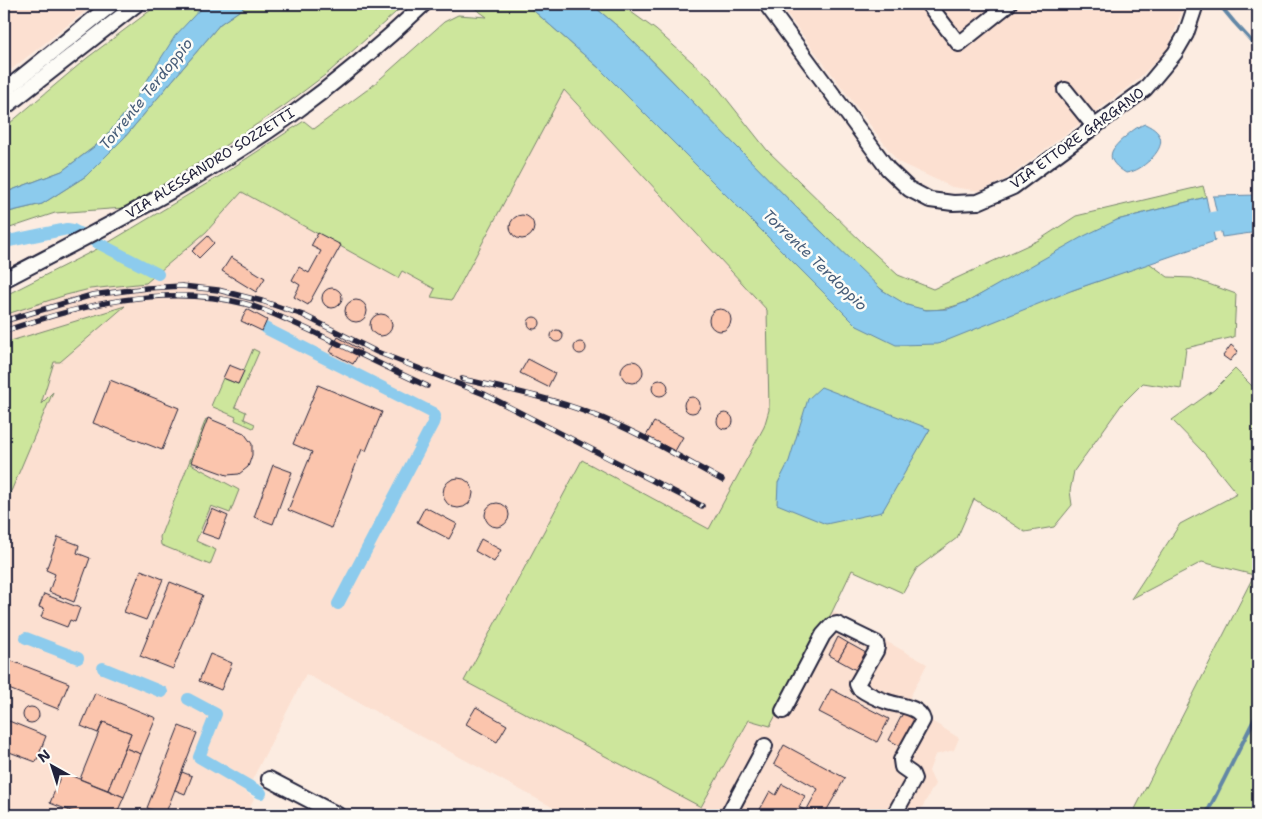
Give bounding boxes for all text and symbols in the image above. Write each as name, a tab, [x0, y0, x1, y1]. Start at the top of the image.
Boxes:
water label: Torrente Terdoppio	[95, 34, 197, 154]
street label: VIA ETTORE GARGANO	[1006, 83, 1148, 193]
street label: VIA ALESSANDRO SOZZETTI	[122, 103, 298, 222]
water label: Torrente Terdoppio	[758, 205, 872, 315]
north arrow	[28, 742, 78, 792]
text: N	[34, 745, 54, 766]

